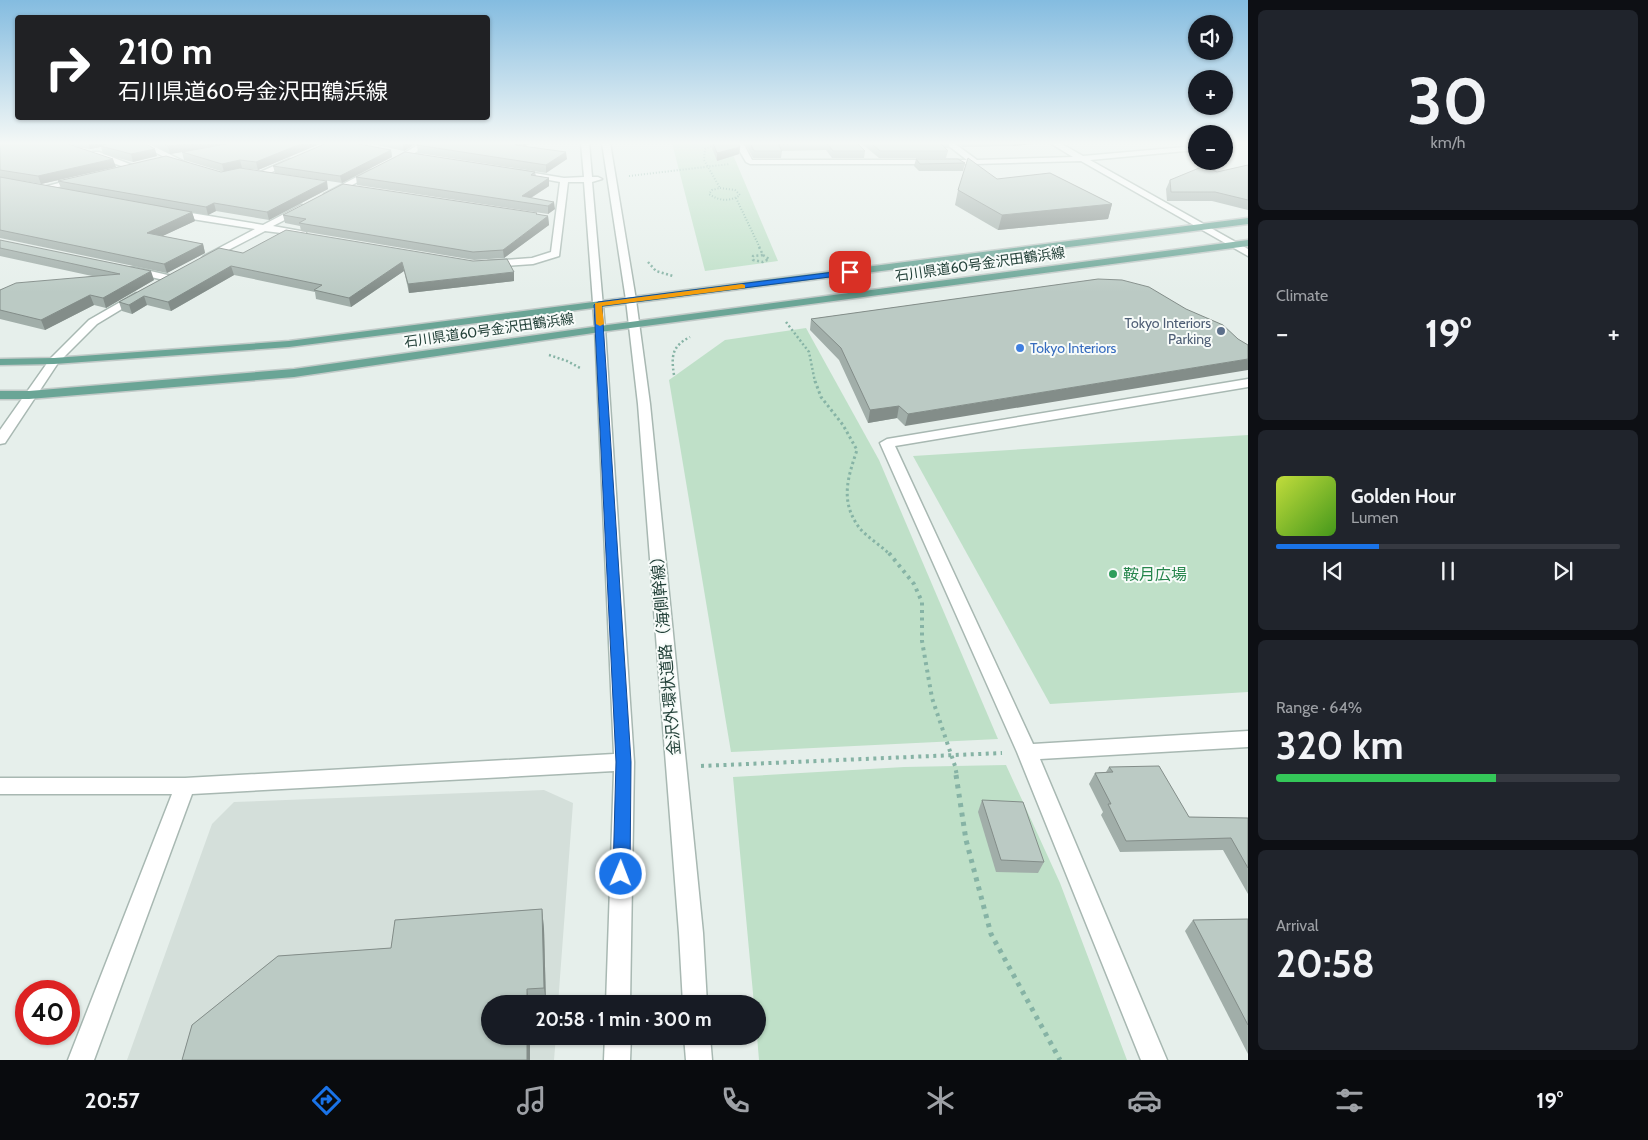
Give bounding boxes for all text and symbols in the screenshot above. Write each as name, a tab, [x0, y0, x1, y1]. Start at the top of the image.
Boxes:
map controls	[1188, 15, 1233, 170]
button: sound	[1188, 15, 1233, 60]
text: 210 m	[118, 30, 212, 73]
icon: right	[35, 35, 100, 100]
text: 30	[1408, 61, 1488, 140]
button: +	[1188, 70, 1233, 115]
text: 石川県道60号金沢田鶴浜線	[118, 78, 388, 105]
button: −	[1188, 125, 1233, 170]
text: km/h	[1430, 133, 1466, 152]
street label: 石川県道60号金沢田鶴浜線	[894, 243, 1066, 285]
pin	[829, 251, 871, 293]
icon: arrive	[836, 258, 864, 286]
text: Climate	[1276, 286, 1328, 305]
street label: 石川県道60号金沢田鶴浜線	[403, 309, 575, 351]
text: 19°	[1425, 310, 1471, 357]
place label: Tokyo Interiors Parking	[1125, 314, 1212, 348]
text: −	[1276, 316, 1288, 350]
text: +	[1608, 316, 1620, 350]
marker: Tokyo Interiors Parking	[1215, 325, 1227, 337]
place label: Tokyo Interiors	[1030, 339, 1117, 357]
marker: Tokyo Interiors	[1014, 342, 1026, 354]
text: Golden Hour	[1351, 485, 1456, 508]
text: Lumen	[1351, 508, 1398, 527]
street label: 金沢外環状道路（海側幹線）	[647, 548, 684, 756]
icon: previous	[1319, 557, 1347, 585]
icon: pause	[1434, 557, 1462, 585]
icon: next	[1549, 557, 1577, 585]
place label: 鞍月広場	[1123, 565, 1187, 584]
marker: 鞍月広場	[1107, 568, 1119, 580]
text: Range · 64%	[1276, 698, 1362, 717]
text: 320 km	[1276, 722, 1403, 769]
position arrow	[594, 847, 646, 899]
text: Arrival	[1276, 916, 1319, 935]
text: 20:58	[1276, 940, 1375, 987]
speed limit sign: 40	[15, 980, 80, 1045]
text: 20:58 · 1 min · 300 m	[536, 1008, 711, 1031]
icon: directions	[309, 1083, 344, 1118]
icon: music	[514, 1083, 549, 1118]
icon: phone	[718, 1083, 753, 1118]
icon: climate	[923, 1083, 958, 1118]
icon: car	[1127, 1083, 1162, 1118]
icon: filters	[1332, 1083, 1367, 1118]
text: 20:57	[85, 1087, 140, 1114]
text: 19°	[1536, 1087, 1563, 1114]

